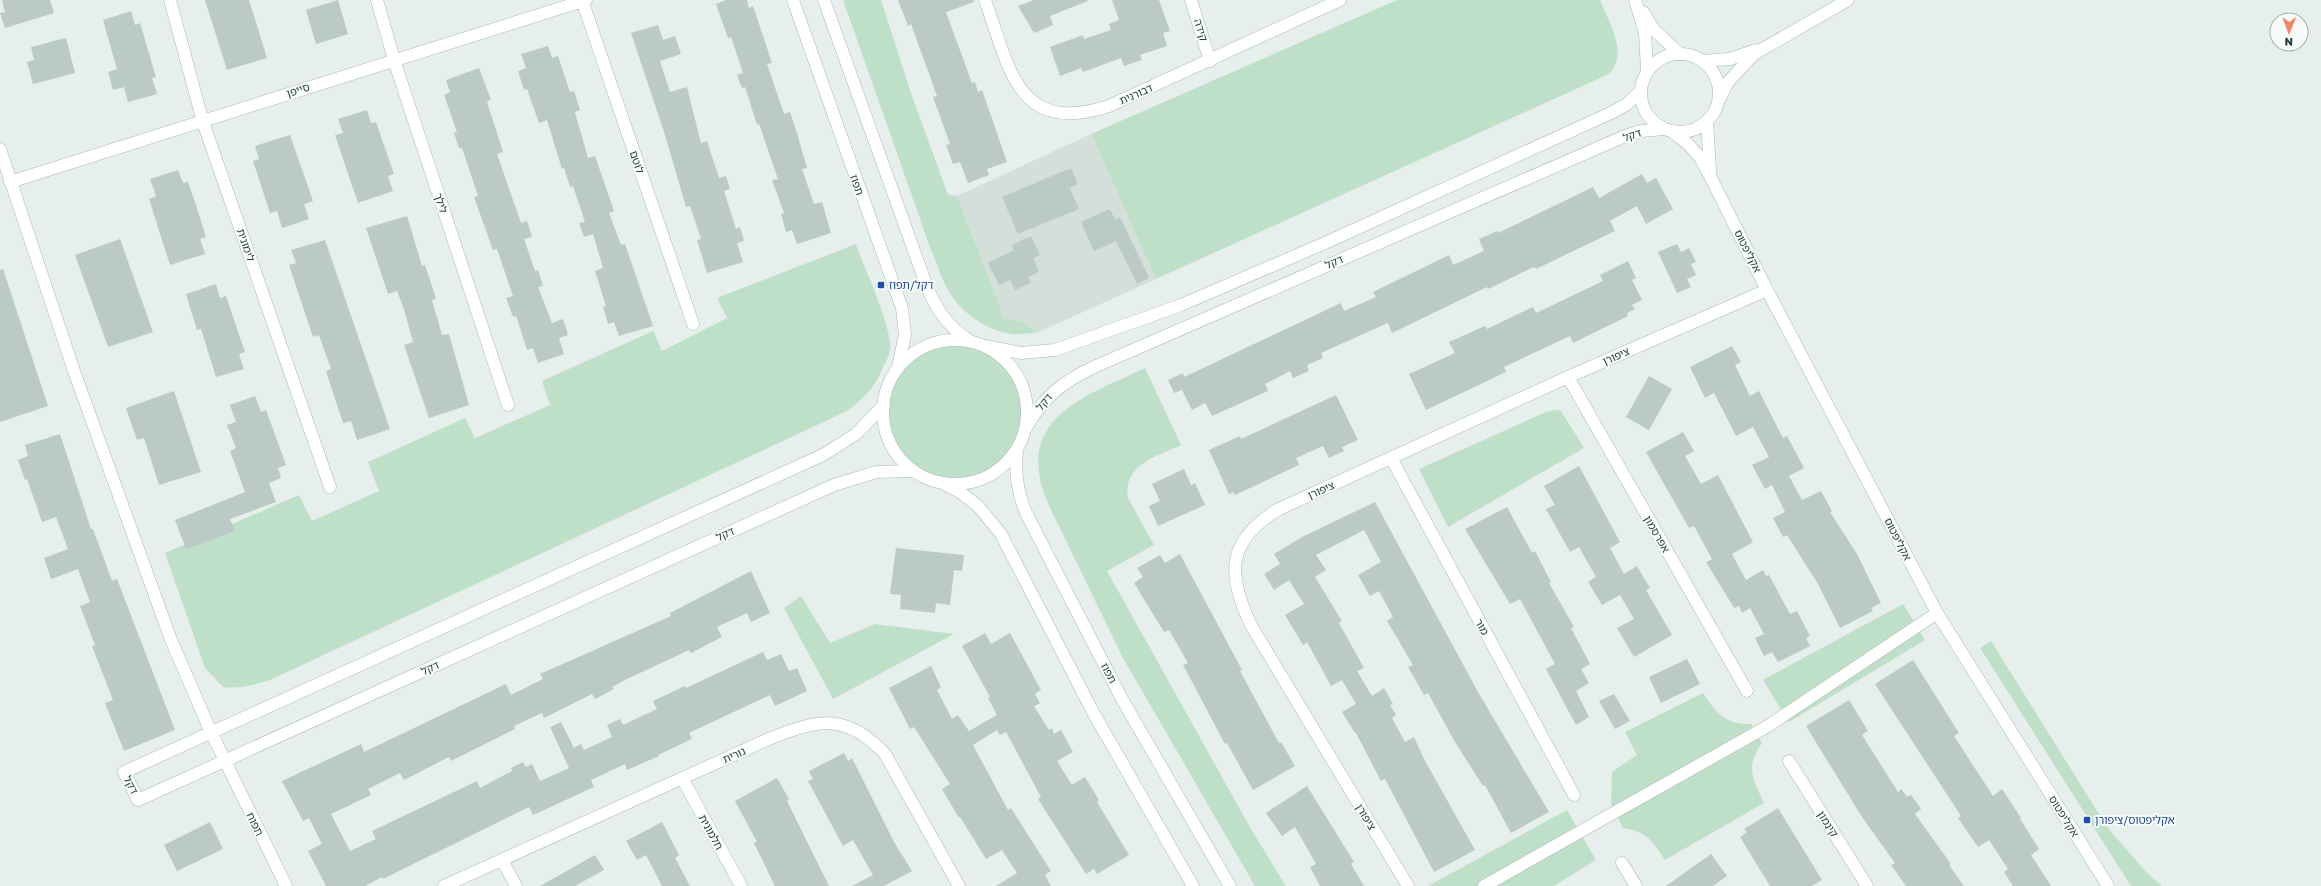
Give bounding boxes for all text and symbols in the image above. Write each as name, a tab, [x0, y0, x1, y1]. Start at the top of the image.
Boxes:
north arrow	[2269, 12, 2309, 52]
street label: קידה	[1192, 17, 1211, 43]
text: N	[2285, 36, 2293, 49]
street label: סייפן	[285, 80, 311, 99]
street label: דבורנית	[1117, 80, 1155, 107]
street label: דקל	[1621, 125, 1643, 144]
street label: לוטם	[628, 149, 648, 175]
street label: תפוז	[848, 173, 867, 197]
street label: לילך	[432, 191, 451, 215]
street label: לימונית	[235, 227, 258, 263]
street label: אקליפטוס	[1732, 227, 1765, 274]
street label: דקל	[1323, 252, 1345, 271]
place label: דקל/תפוז	[889, 278, 934, 291]
marker: דקל/תפוז	[876, 280, 886, 290]
street label: ציפורן	[1600, 344, 1631, 367]
street label: דקל	[1033, 390, 1055, 413]
street label: ציפורן	[1305, 478, 1336, 501]
street label: אפרסמון	[1642, 513, 1673, 554]
street label: אקליפטוס	[1882, 515, 1915, 562]
street label: דקל	[714, 524, 736, 543]
street label: מור	[1473, 617, 1492, 637]
street label: דקל	[419, 658, 441, 677]
street label: תפוז	[1099, 661, 1120, 685]
street label: נורית	[720, 744, 747, 765]
street label: דקל	[121, 774, 141, 796]
street label: אקליפטוס	[2047, 793, 2082, 839]
street label: ציפורן	[1354, 801, 1379, 832]
street label: קינמון	[1815, 808, 1842, 839]
street label: תפוח	[244, 810, 267, 838]
street label: חלמונית	[696, 812, 726, 852]
place label: אקליפטוס/ציפורן	[2095, 813, 2175, 826]
marker: אקליפטוס/ציפורן	[2082, 815, 2092, 825]

